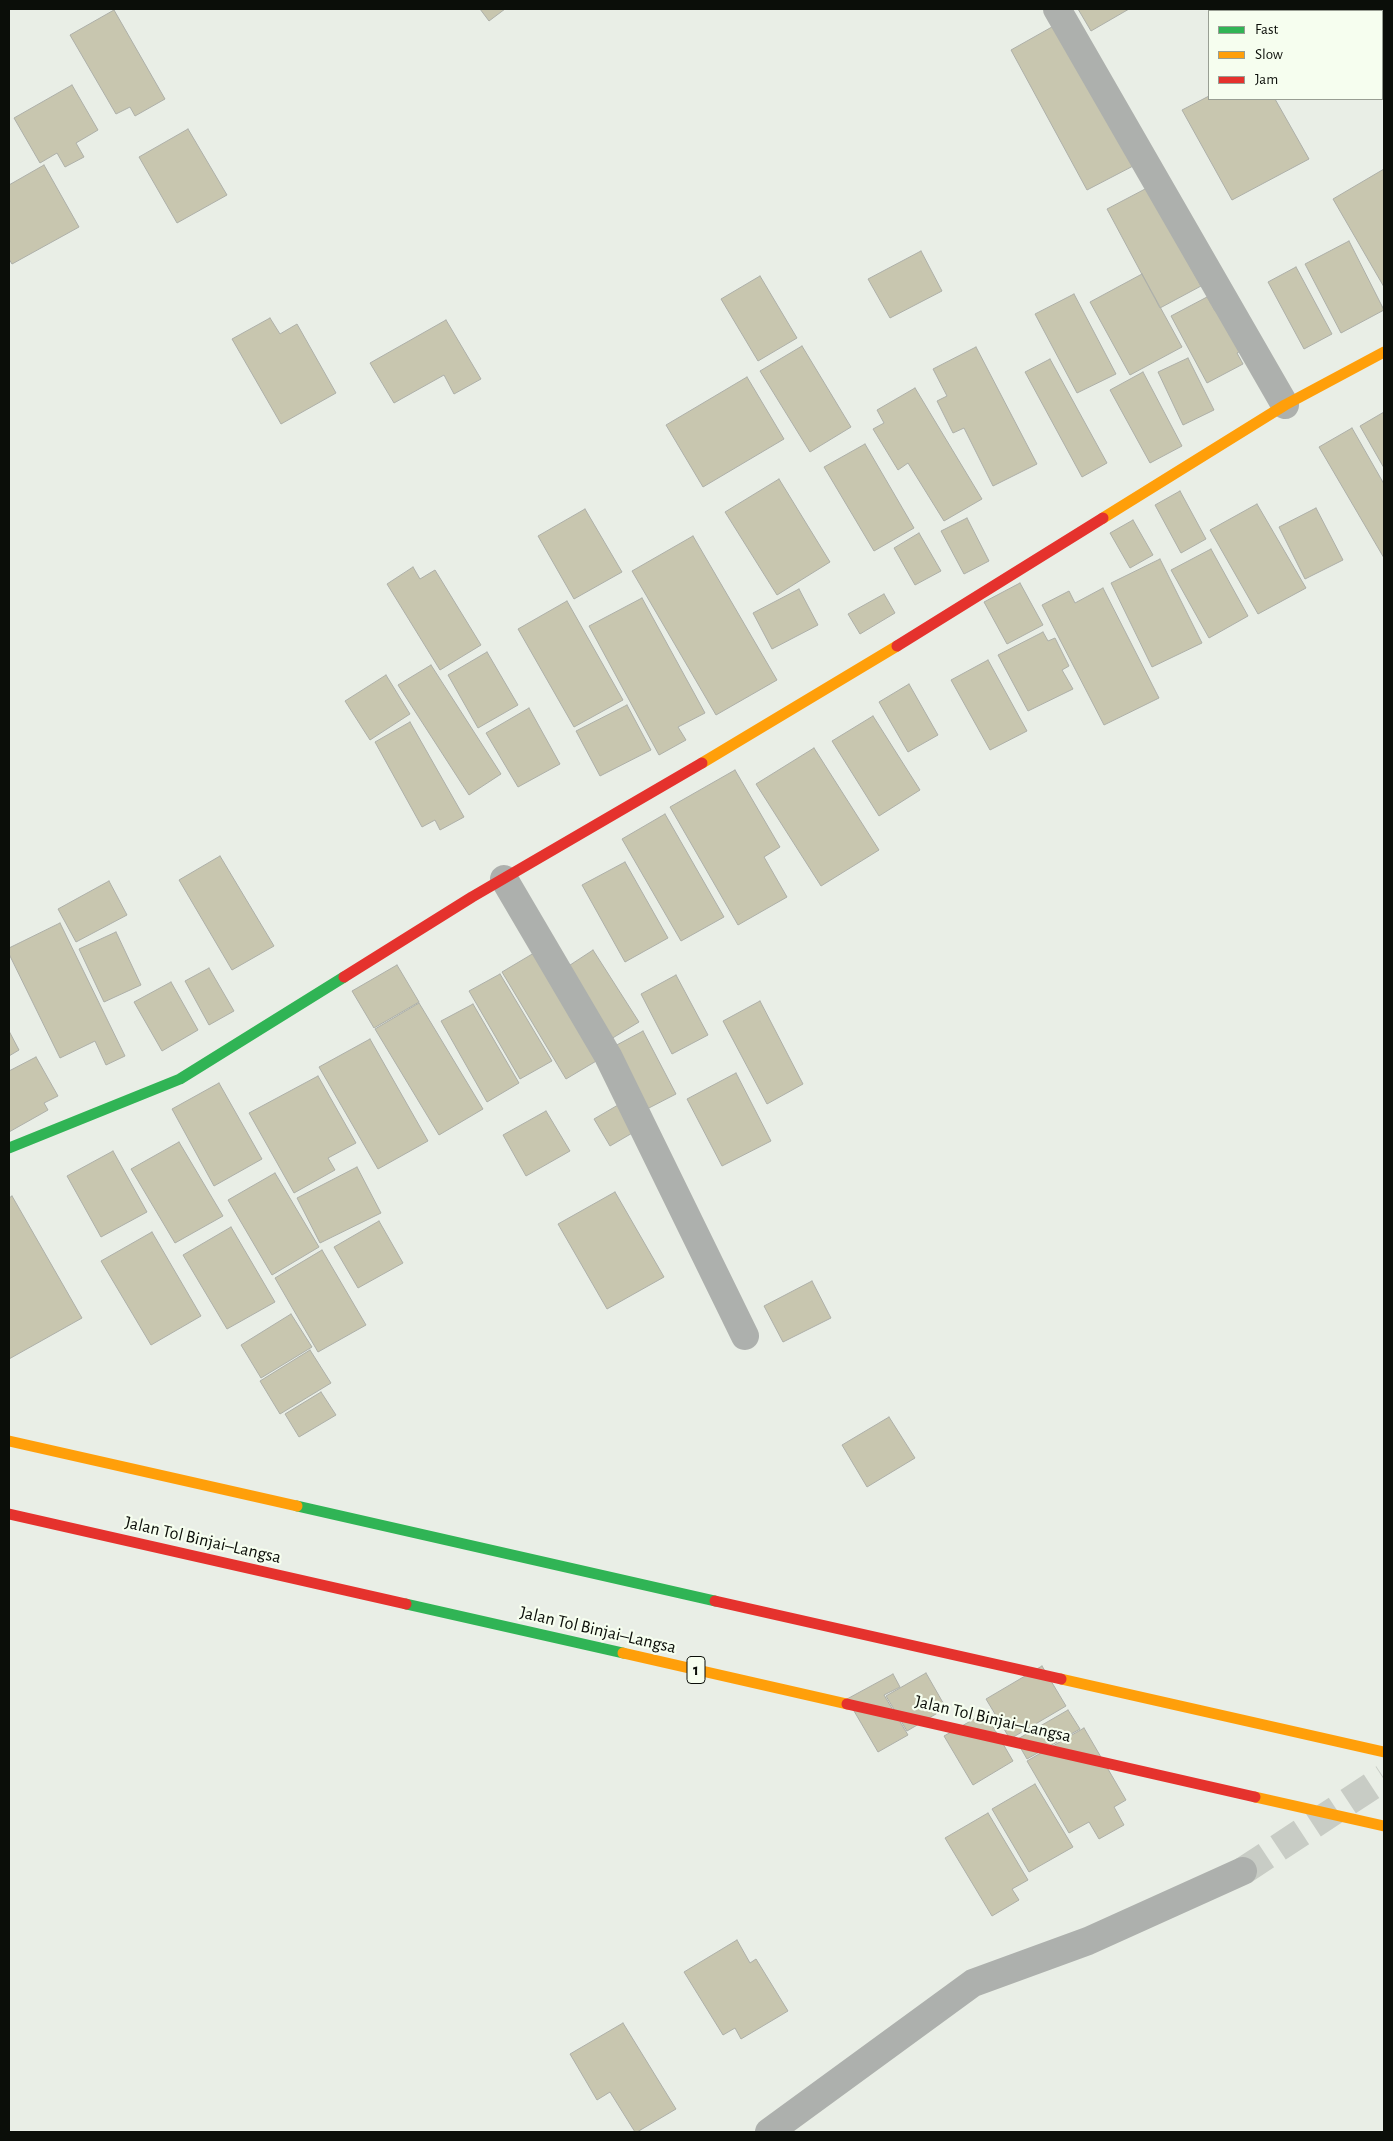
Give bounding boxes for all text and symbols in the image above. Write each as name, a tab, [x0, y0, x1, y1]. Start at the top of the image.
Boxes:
legend	[1208, 10, 1383, 100]
text: Fast	[1255, 22, 1278, 37]
text: Slow	[1255, 47, 1283, 62]
text: Jam	[1255, 72, 1278, 87]
street label: Jalan Tol Binjai–Langsa	[123, 1512, 283, 1568]
street label: Jalan Tol Binjai–Langsa	[518, 1602, 678, 1658]
road number: 1	[687, 1656, 705, 1684]
street label: Jalan Tol Binjai–Langsa	[913, 1691, 1073, 1747]

